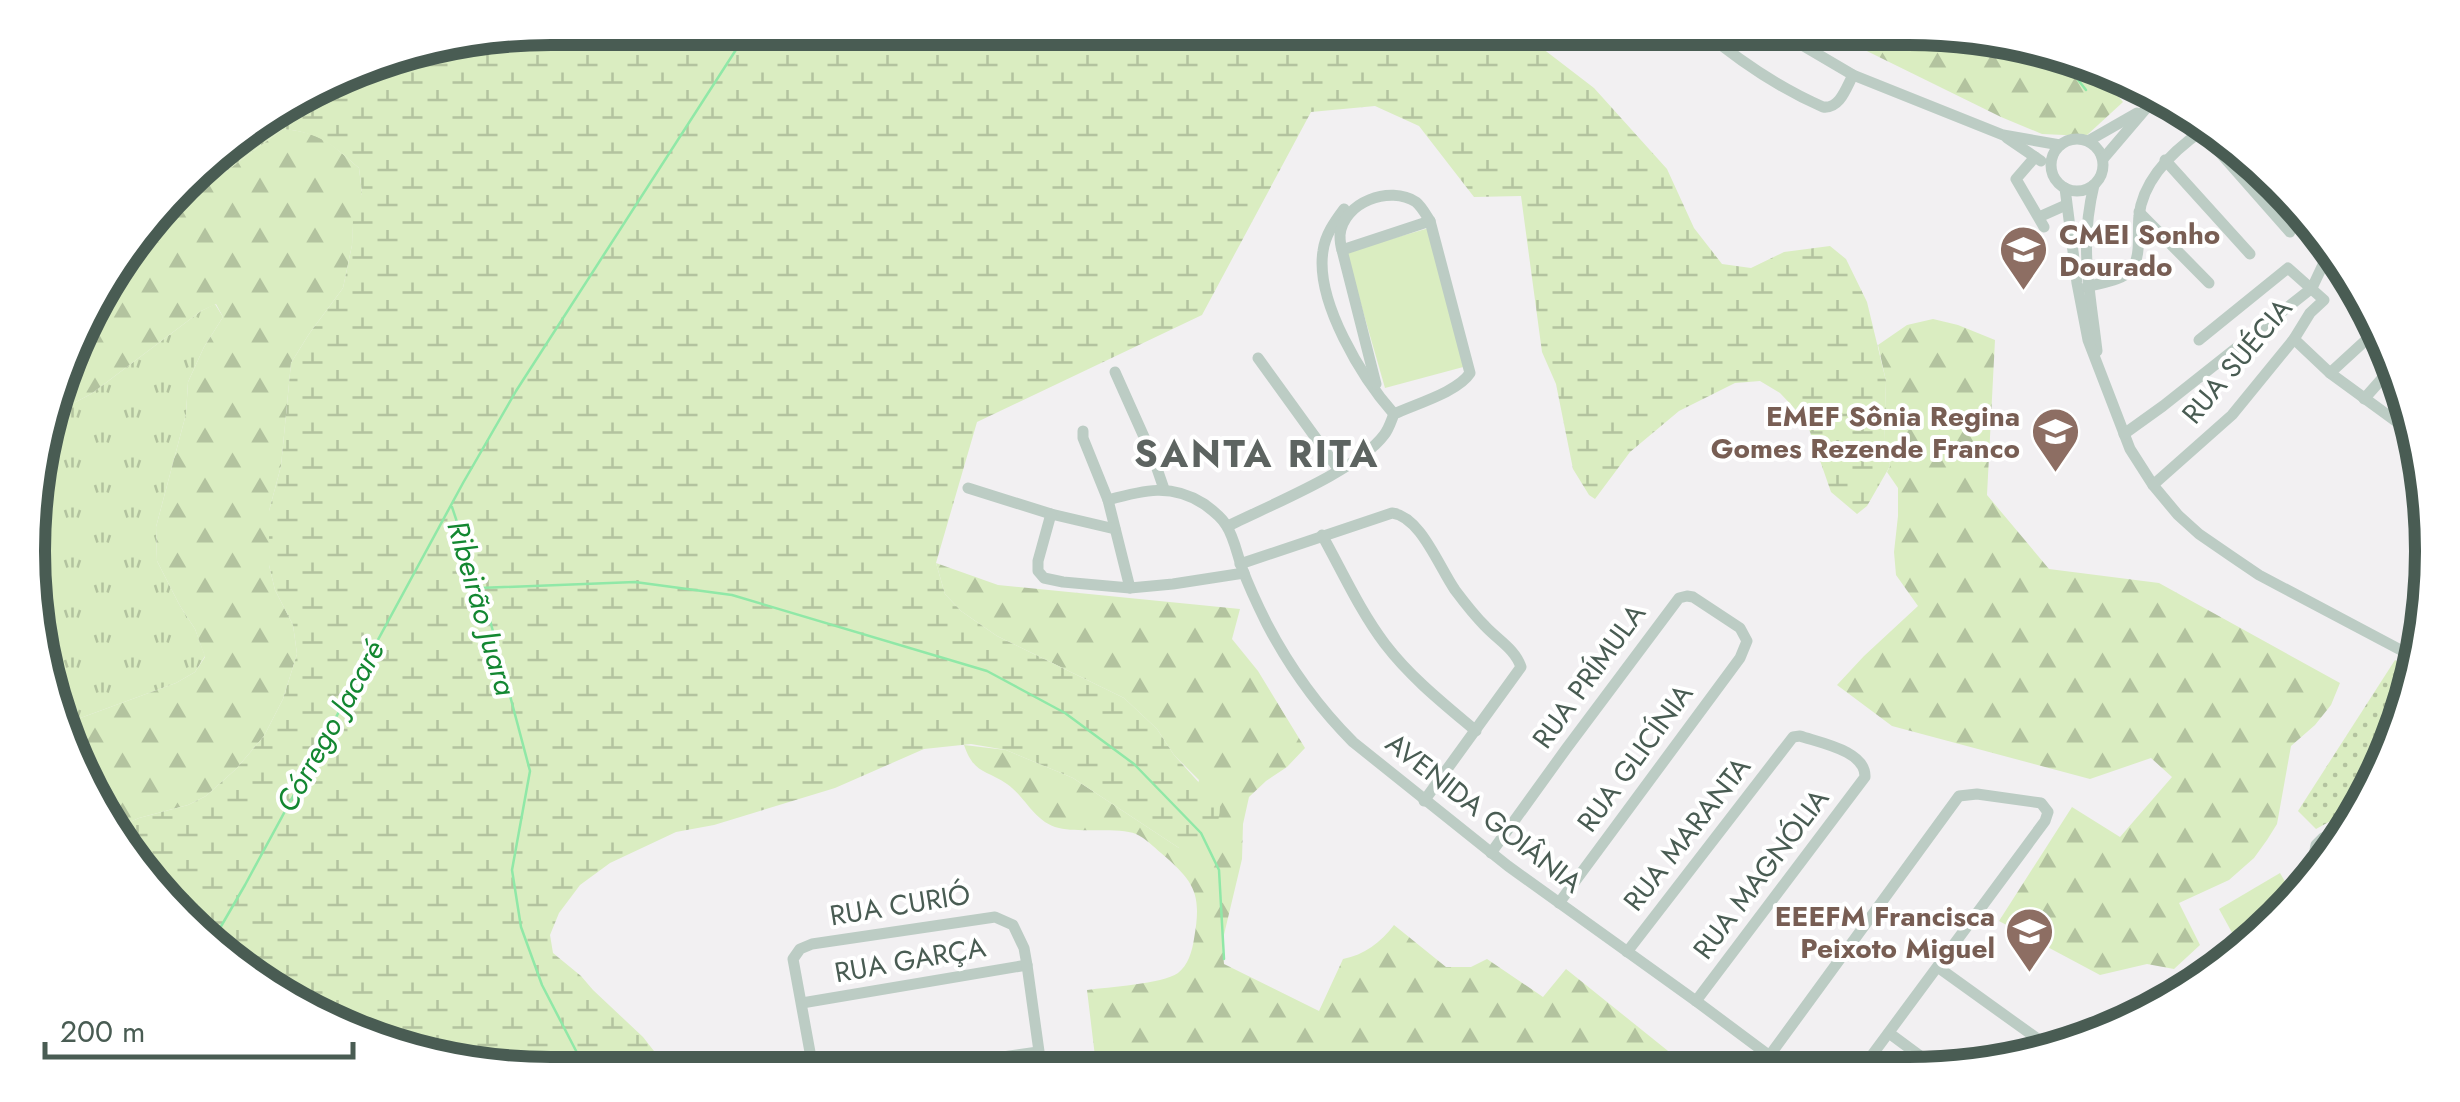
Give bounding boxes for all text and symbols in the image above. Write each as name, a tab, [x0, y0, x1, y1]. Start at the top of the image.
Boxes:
place label: CMEI Sonho Dourado	[2059, 214, 2220, 287]
school or university icon: CMEI Sonho Dourado	[1998, 224, 2050, 292]
street label: RUA SUÉCIA	[2172, 289, 2302, 433]
place label: EMEF Sônia Regina Gomes Rezende Franco	[1711, 396, 2020, 469]
school or university icon: EMEF Sônia Regina Gomes Rezende Franco	[2029, 406, 2081, 474]
district label: SANTA RITA	[1134, 426, 1380, 481]
water label: Ribeirão Juara	[437, 516, 528, 701]
street label: RUA PRÍMULA	[1522, 595, 1656, 757]
water label: Córrego Jacaré	[265, 631, 395, 820]
street label: RUA GLICÍNIA	[1567, 675, 1703, 841]
street label: AVENIDA GOIÂNIA	[1377, 723, 1591, 903]
street label: RUA MARANTA	[1614, 748, 1761, 920]
street label: RUA MAGNÓLIA	[1683, 780, 1839, 968]
street label: RUA CURIÓ	[827, 874, 973, 936]
place label: EEEFM Francisca Peixoto Miguel	[1775, 896, 1995, 969]
school or university icon: EEEFM Francisca Peixoto Miguel	[2004, 906, 2056, 974]
street label: RUA GARÇA	[831, 926, 989, 993]
scale bar	[45, 997, 352, 1059]
text: 200 m	[60, 1010, 145, 1053]

